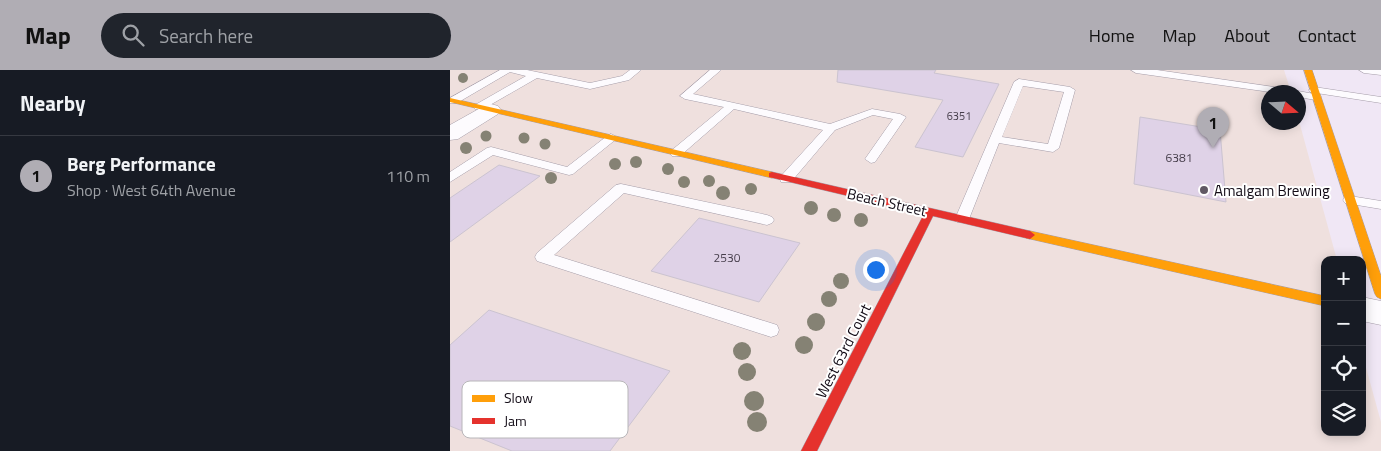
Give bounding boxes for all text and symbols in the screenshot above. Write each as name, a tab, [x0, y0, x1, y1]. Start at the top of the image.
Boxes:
search box	[101, 13, 451, 58]
text: Map	[25, 17, 71, 53]
icon: search	[119, 21, 147, 49]
text: Search here	[159, 21, 253, 50]
text: Home	[1089, 22, 1135, 49]
text: Map	[1163, 22, 1196, 49]
text: About	[1224, 22, 1270, 49]
text: Contact	[1298, 22, 1356, 49]
north arrow	[1261, 85, 1306, 130]
text: Nearby	[20, 87, 85, 119]
pin: 1	[1197, 107, 1229, 148]
house number: 6351	[947, 108, 971, 124]
house number: 6381	[1166, 148, 1192, 167]
text: Berg Performance	[67, 149, 216, 178]
text: 1	[32, 164, 40, 188]
text: 110 m	[386, 164, 430, 188]
text: Shop · West 64th Avenue	[67, 178, 236, 202]
place label: Amalgam Brewing	[1214, 179, 1330, 202]
street label: Beach Street	[845, 182, 930, 222]
marker: Amalgam Brewing	[1198, 184, 1210, 196]
house number: 2530	[714, 248, 741, 267]
map controls	[1321, 256, 1366, 436]
button: +	[1321, 256, 1366, 301]
your location	[863, 257, 889, 283]
street label: West 63rd Court	[809, 299, 877, 402]
button: −	[1321, 301, 1366, 346]
button: locate	[1321, 346, 1366, 391]
legend	[462, 381, 628, 438]
text: Slow	[504, 387, 533, 408]
button: layers	[1321, 391, 1366, 436]
text: Jam	[504, 410, 527, 431]

